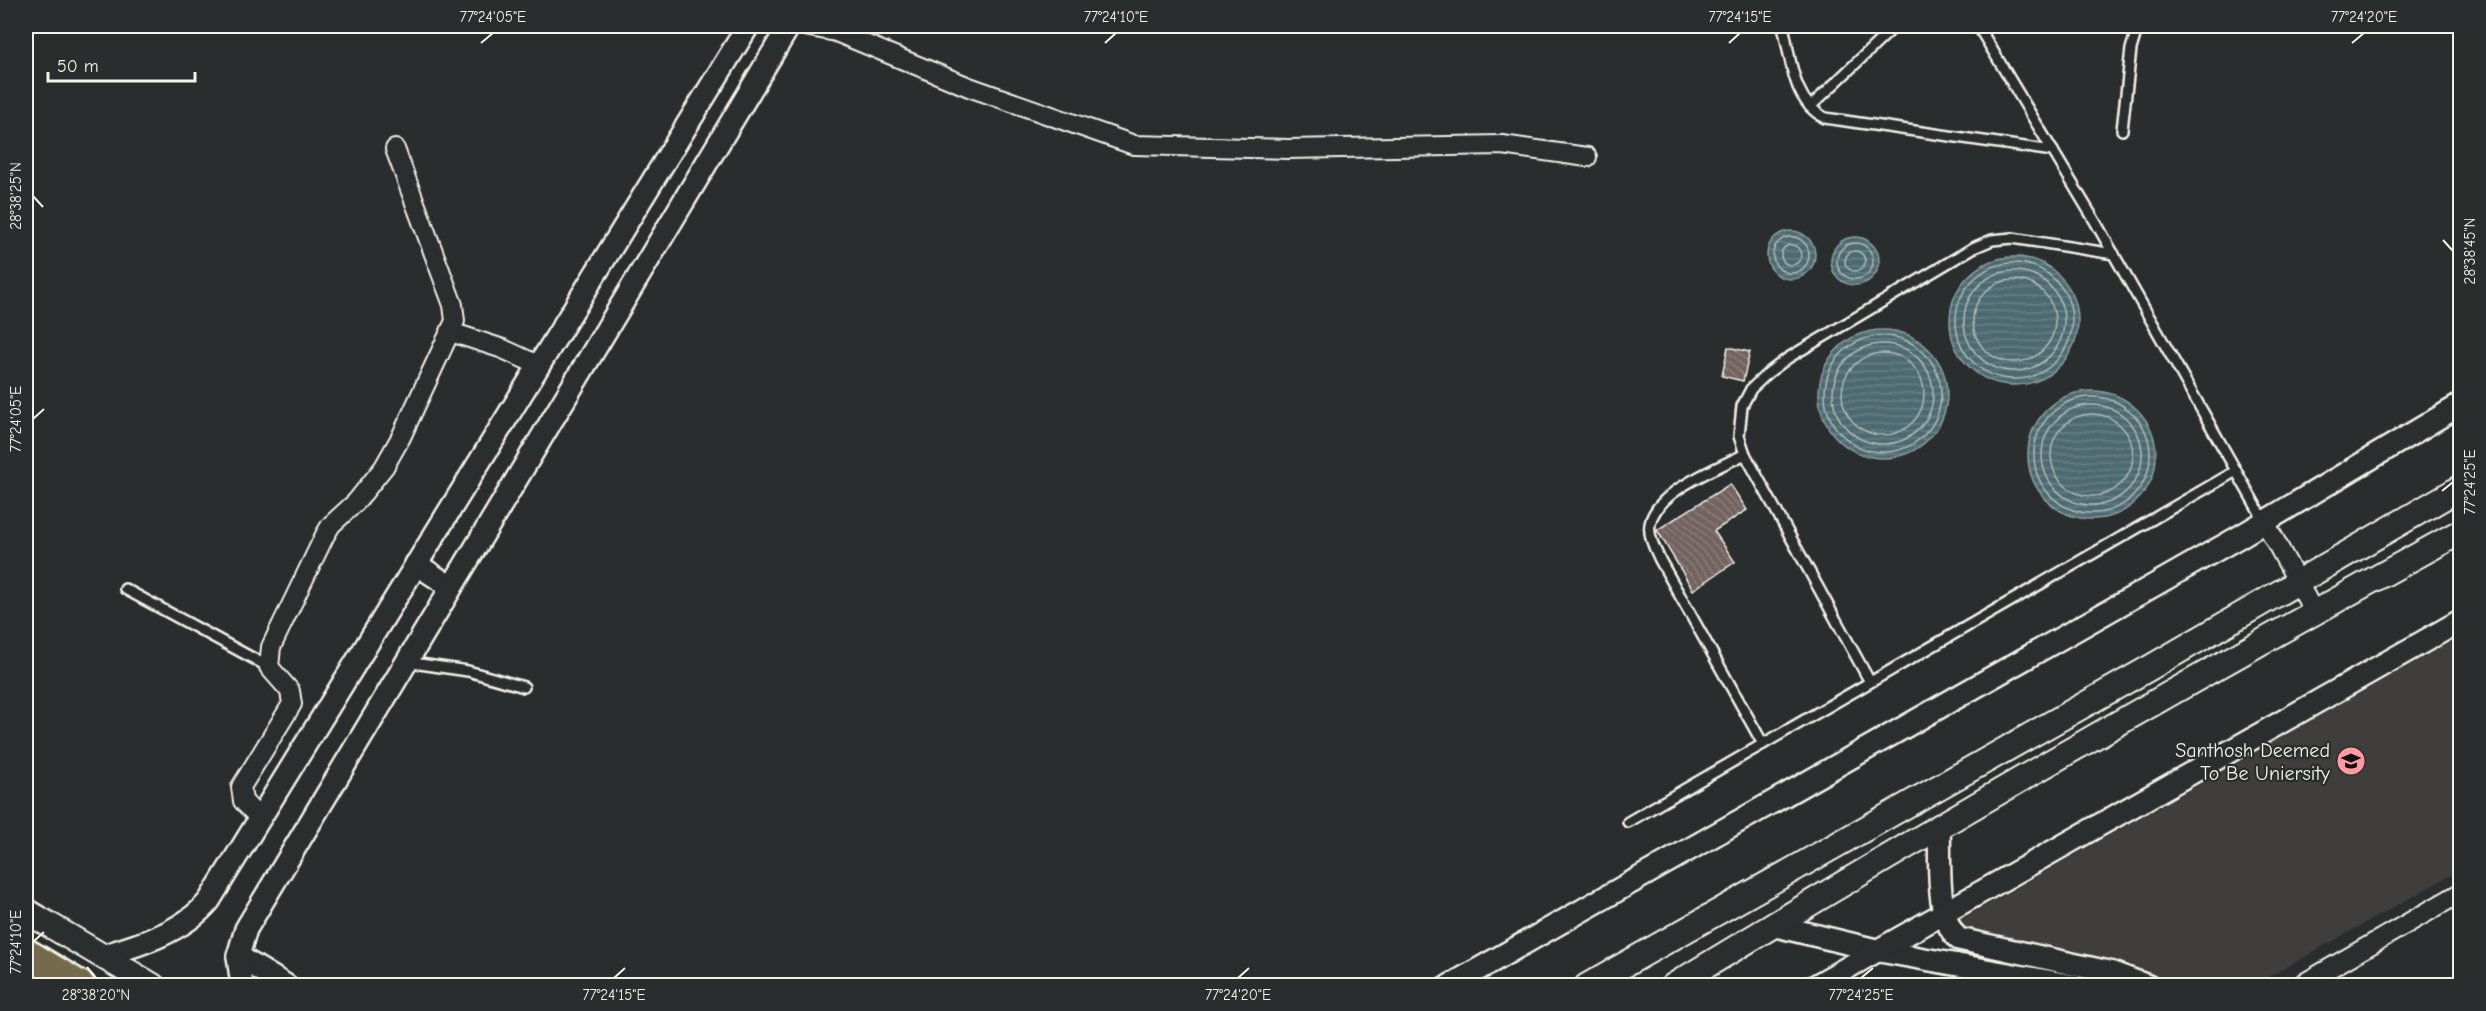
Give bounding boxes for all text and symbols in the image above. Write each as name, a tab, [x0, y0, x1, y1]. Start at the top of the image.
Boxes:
text: 77°24'05"E	[460, 8, 526, 26]
text: 77°24'10"E	[1084, 8, 1148, 26]
text: 77°24'15"E	[1708, 8, 1772, 26]
text: 77°24'20"E	[2331, 8, 2397, 26]
scale bar	[48, 45, 195, 83]
text: 50 m	[57, 56, 99, 77]
text: 28°38'25"N	[7, 162, 25, 230]
text: 28°38'45"N	[2461, 218, 2479, 284]
text: 77°24'05"E	[7, 386, 25, 452]
text: 77°24'25"E	[2461, 449, 2479, 515]
place label: Santhosh Deemed To Be Uniersity	[2175, 739, 2330, 785]
school or university icon: Santhosh Deemed To Be Uniersity	[2335, 745, 2367, 777]
text: 77°24'10"E	[7, 910, 25, 974]
text: 28°38'20"N	[62, 986, 130, 1004]
text: 77°24'15"E	[582, 986, 646, 1004]
text: 77°24'20"E	[1205, 986, 1271, 1004]
text: 77°24'25"E	[1828, 986, 1894, 1004]

